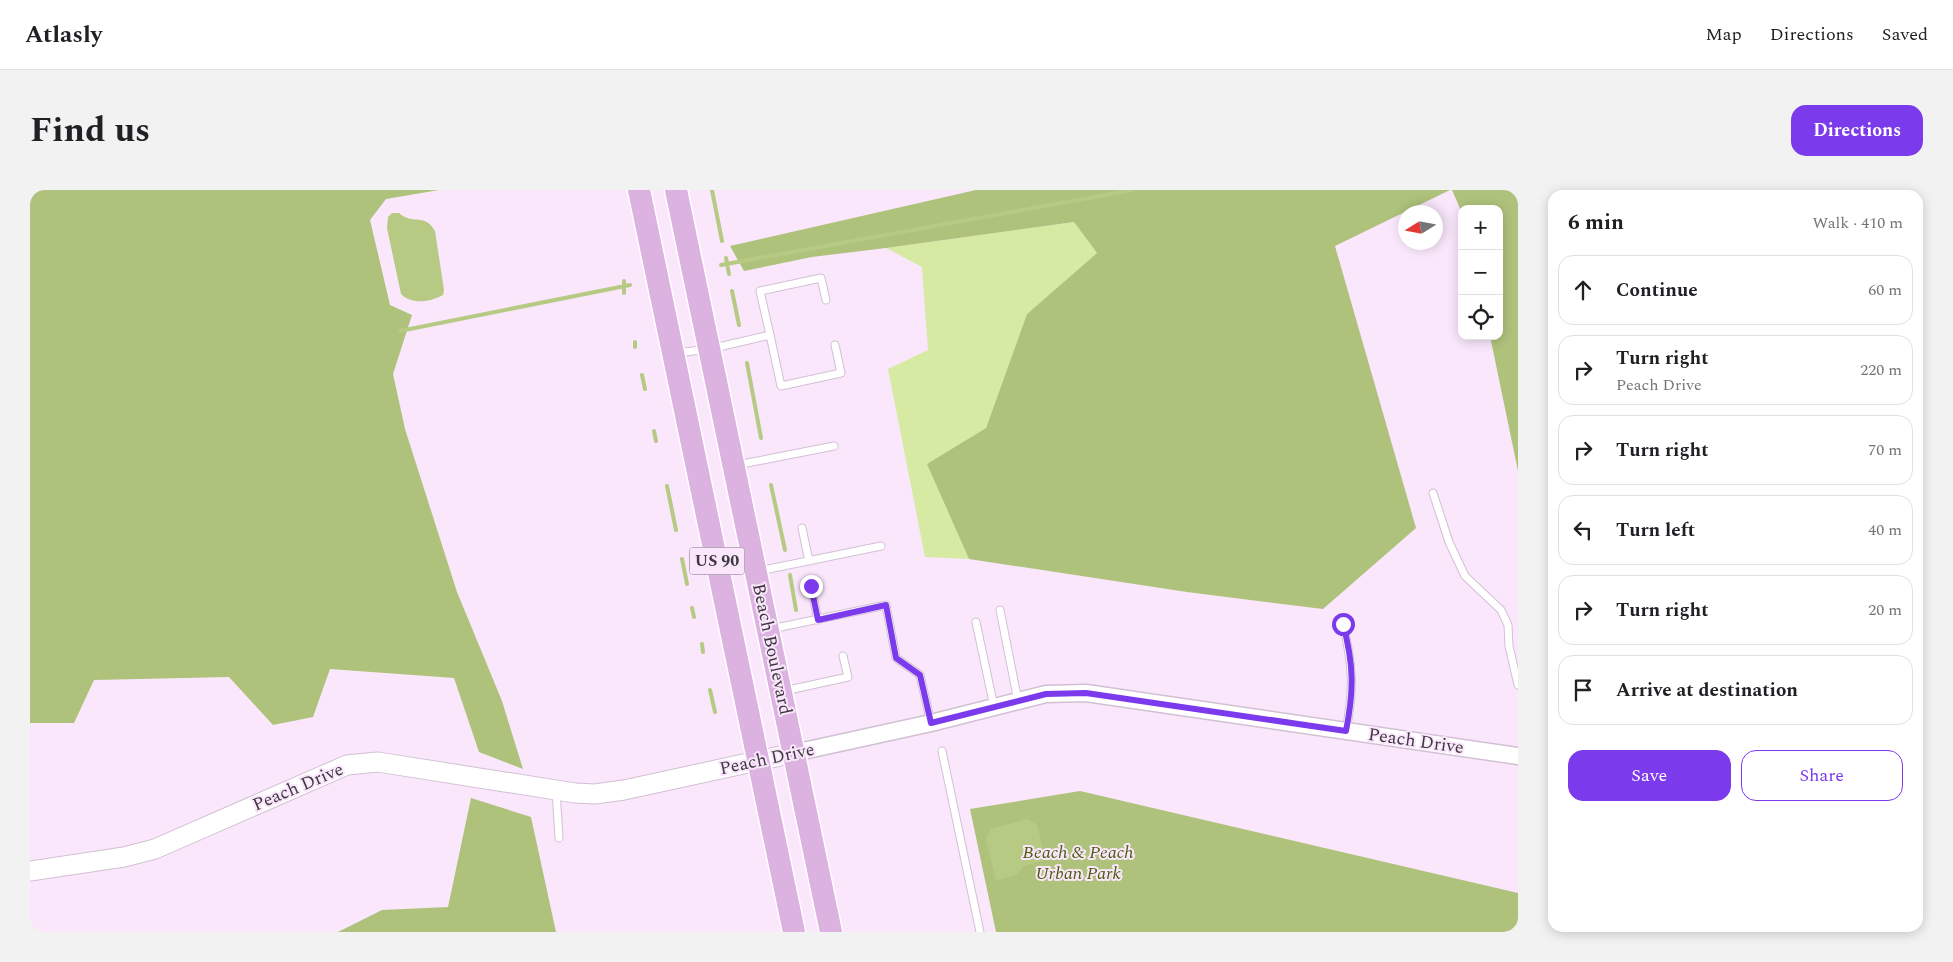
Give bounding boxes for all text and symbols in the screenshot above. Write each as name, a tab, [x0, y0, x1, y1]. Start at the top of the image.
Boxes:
text: Atlasly	[25, 17, 102, 53]
text: Map	[1706, 21, 1742, 48]
text: Directions	[1770, 21, 1854, 48]
text: Saved	[1882, 21, 1928, 48]
text: Find us	[30, 104, 150, 157]
button: Directions	[1791, 105, 1923, 156]
north arrow	[1398, 205, 1443, 250]
map controls	[1458, 205, 1503, 340]
button: +	[1458, 205, 1503, 250]
text: 6 min	[1568, 207, 1624, 239]
text: Walk · 410 m	[1812, 211, 1903, 235]
button: −	[1458, 250, 1503, 295]
icon: ahead	[1569, 276, 1597, 304]
text: Continue	[1616, 276, 1698, 305]
text: 60 m	[1868, 278, 1902, 302]
button: locate	[1458, 295, 1503, 340]
text: Turn right	[1616, 344, 1709, 373]
icon: right	[1569, 356, 1597, 384]
text: 220 m	[1860, 358, 1902, 382]
text: Peach Drive	[1616, 373, 1702, 397]
icon: right	[1569, 436, 1597, 464]
text: Turn right	[1616, 436, 1709, 465]
text: 70 m	[1868, 438, 1902, 462]
icon: left	[1569, 516, 1597, 544]
text: Turn left	[1616, 516, 1695, 545]
text: 40 m	[1868, 518, 1902, 542]
road number: US 90	[690, 548, 744, 574]
route end	[800, 575, 823, 598]
street label: Beach Boulevard	[745, 581, 799, 717]
icon: right	[1569, 596, 1597, 624]
text: Turn right	[1616, 596, 1709, 625]
text: 20 m	[1868, 598, 1902, 622]
route start	[1332, 613, 1355, 636]
icon: arrive	[1569, 676, 1597, 704]
text: Arrive at destination	[1616, 676, 1798, 705]
street label: Peach Drive	[1366, 721, 1466, 761]
street label: Peach Drive	[717, 736, 817, 782]
button: Save	[1568, 750, 1731, 801]
button: Share	[1741, 750, 1903, 801]
street label: Peach Drive	[248, 756, 348, 818]
park label: Beach & Peach Urban Park	[1022, 839, 1134, 887]

